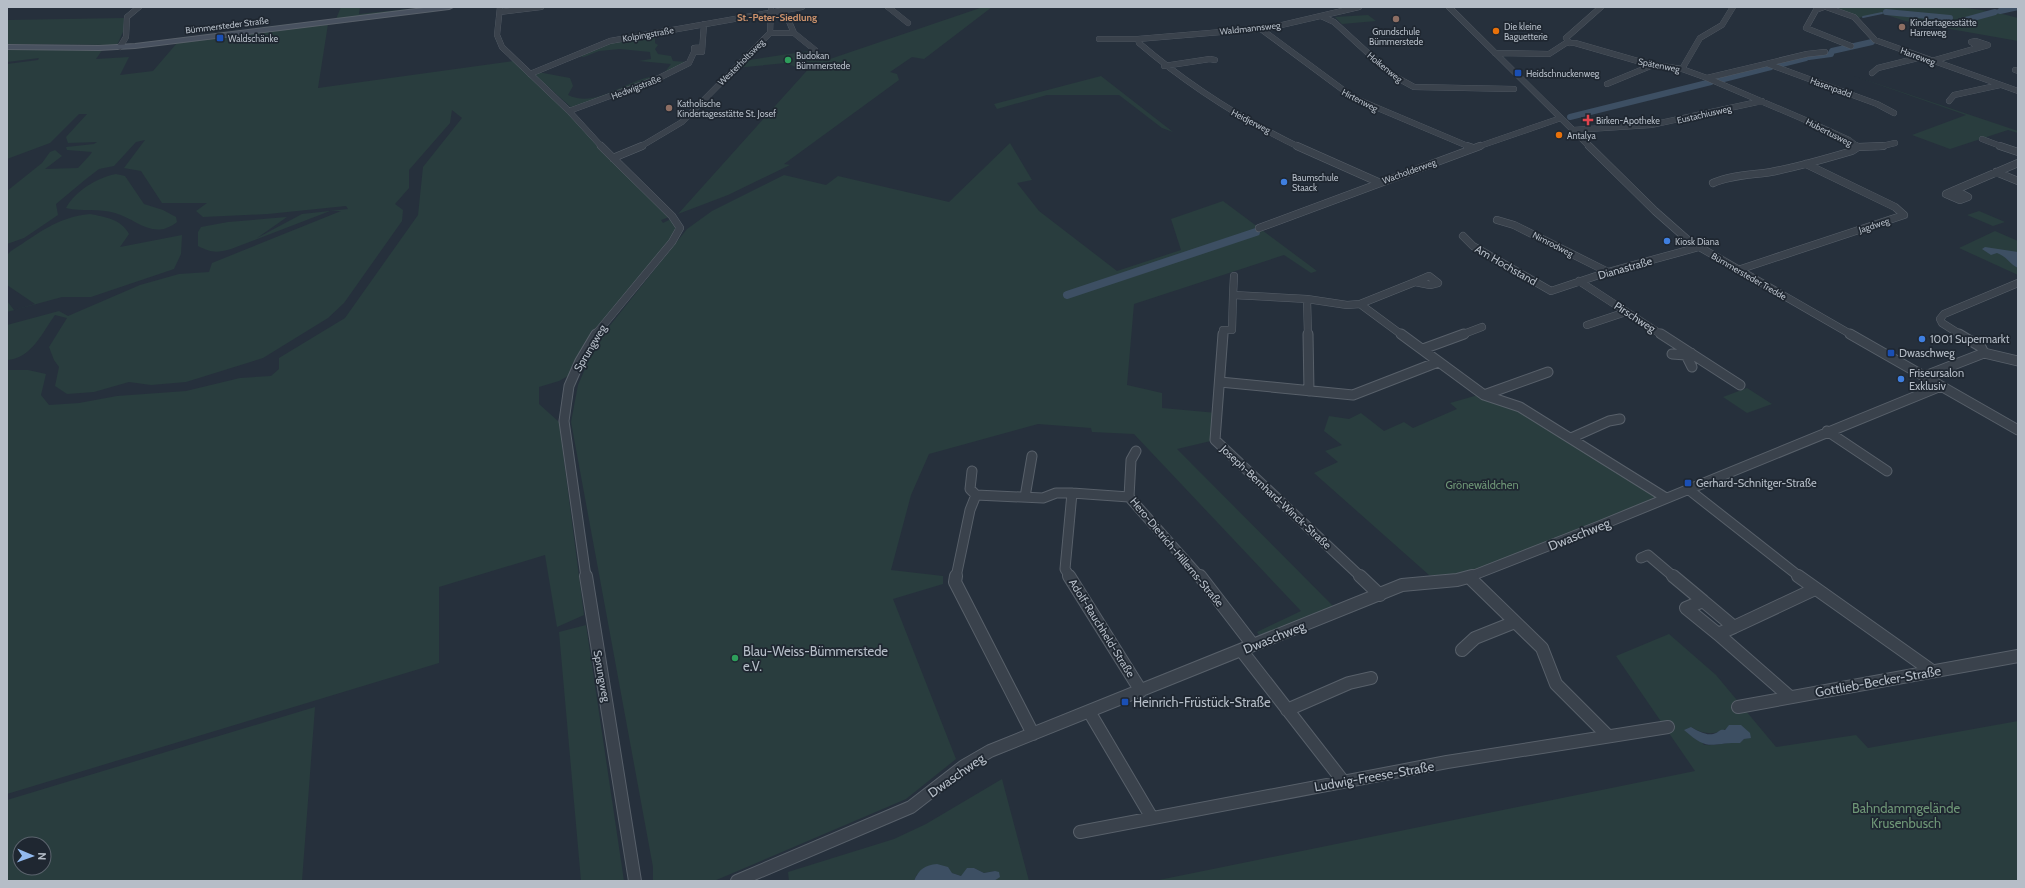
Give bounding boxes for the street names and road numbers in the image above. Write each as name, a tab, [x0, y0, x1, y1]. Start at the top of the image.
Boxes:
street label: Bümmersteder Straße	[185, 14, 270, 36]
street label: Waldmannsweg	[1219, 19, 1281, 37]
street label: Kolpingstraße	[621, 24, 675, 44]
street label: Westerholtsweg	[715, 36, 767, 88]
street label: Harreweg	[1899, 45, 1937, 68]
street label: Hoikenweg	[1365, 49, 1405, 85]
street label: Spätenweg	[1637, 56, 1681, 75]
street label: Hedwigstraße	[610, 72, 663, 102]
street label: Hasenpadd	[1809, 74, 1853, 100]
street label: Hirtenweg	[1340, 86, 1380, 114]
street label: Eustachiusweg	[1676, 102, 1733, 126]
street label: Heidjerweg	[1229, 106, 1273, 137]
street label: Hubertusweg	[1804, 116, 1854, 149]
street label: Wacholderweg	[1381, 156, 1438, 186]
street label: Jagdweg	[1856, 215, 1891, 235]
street label: Nimrodweg	[1531, 229, 1576, 259]
street label: Am Hochstand	[1472, 242, 1540, 288]
street label: Bümmersteder Tredde	[1709, 250, 1789, 302]
street label: Dianastraße	[1596, 253, 1654, 282]
street label: Pirschweg	[1612, 298, 1659, 336]
street label: Sprungweg	[571, 322, 610, 374]
street label: Joseph-Bernhard-Winck-Straße	[1217, 441, 1335, 552]
street label: Hero-Dietrich-Hillerns-Straße	[1127, 495, 1227, 610]
street label: Dwaschweg	[1546, 514, 1613, 554]
street label: Adolf-Rauchheld-Straße	[1066, 576, 1138, 680]
street label: Dwaschweg	[1241, 617, 1308, 657]
street label: Sprungweg	[591, 649, 614, 704]
street label: Gottlieb-Becker-Straße	[1814, 662, 1943, 700]
street label: Dwaschweg	[924, 749, 988, 800]
street label: Ludwig-Freese-Straße	[1313, 758, 1436, 794]

